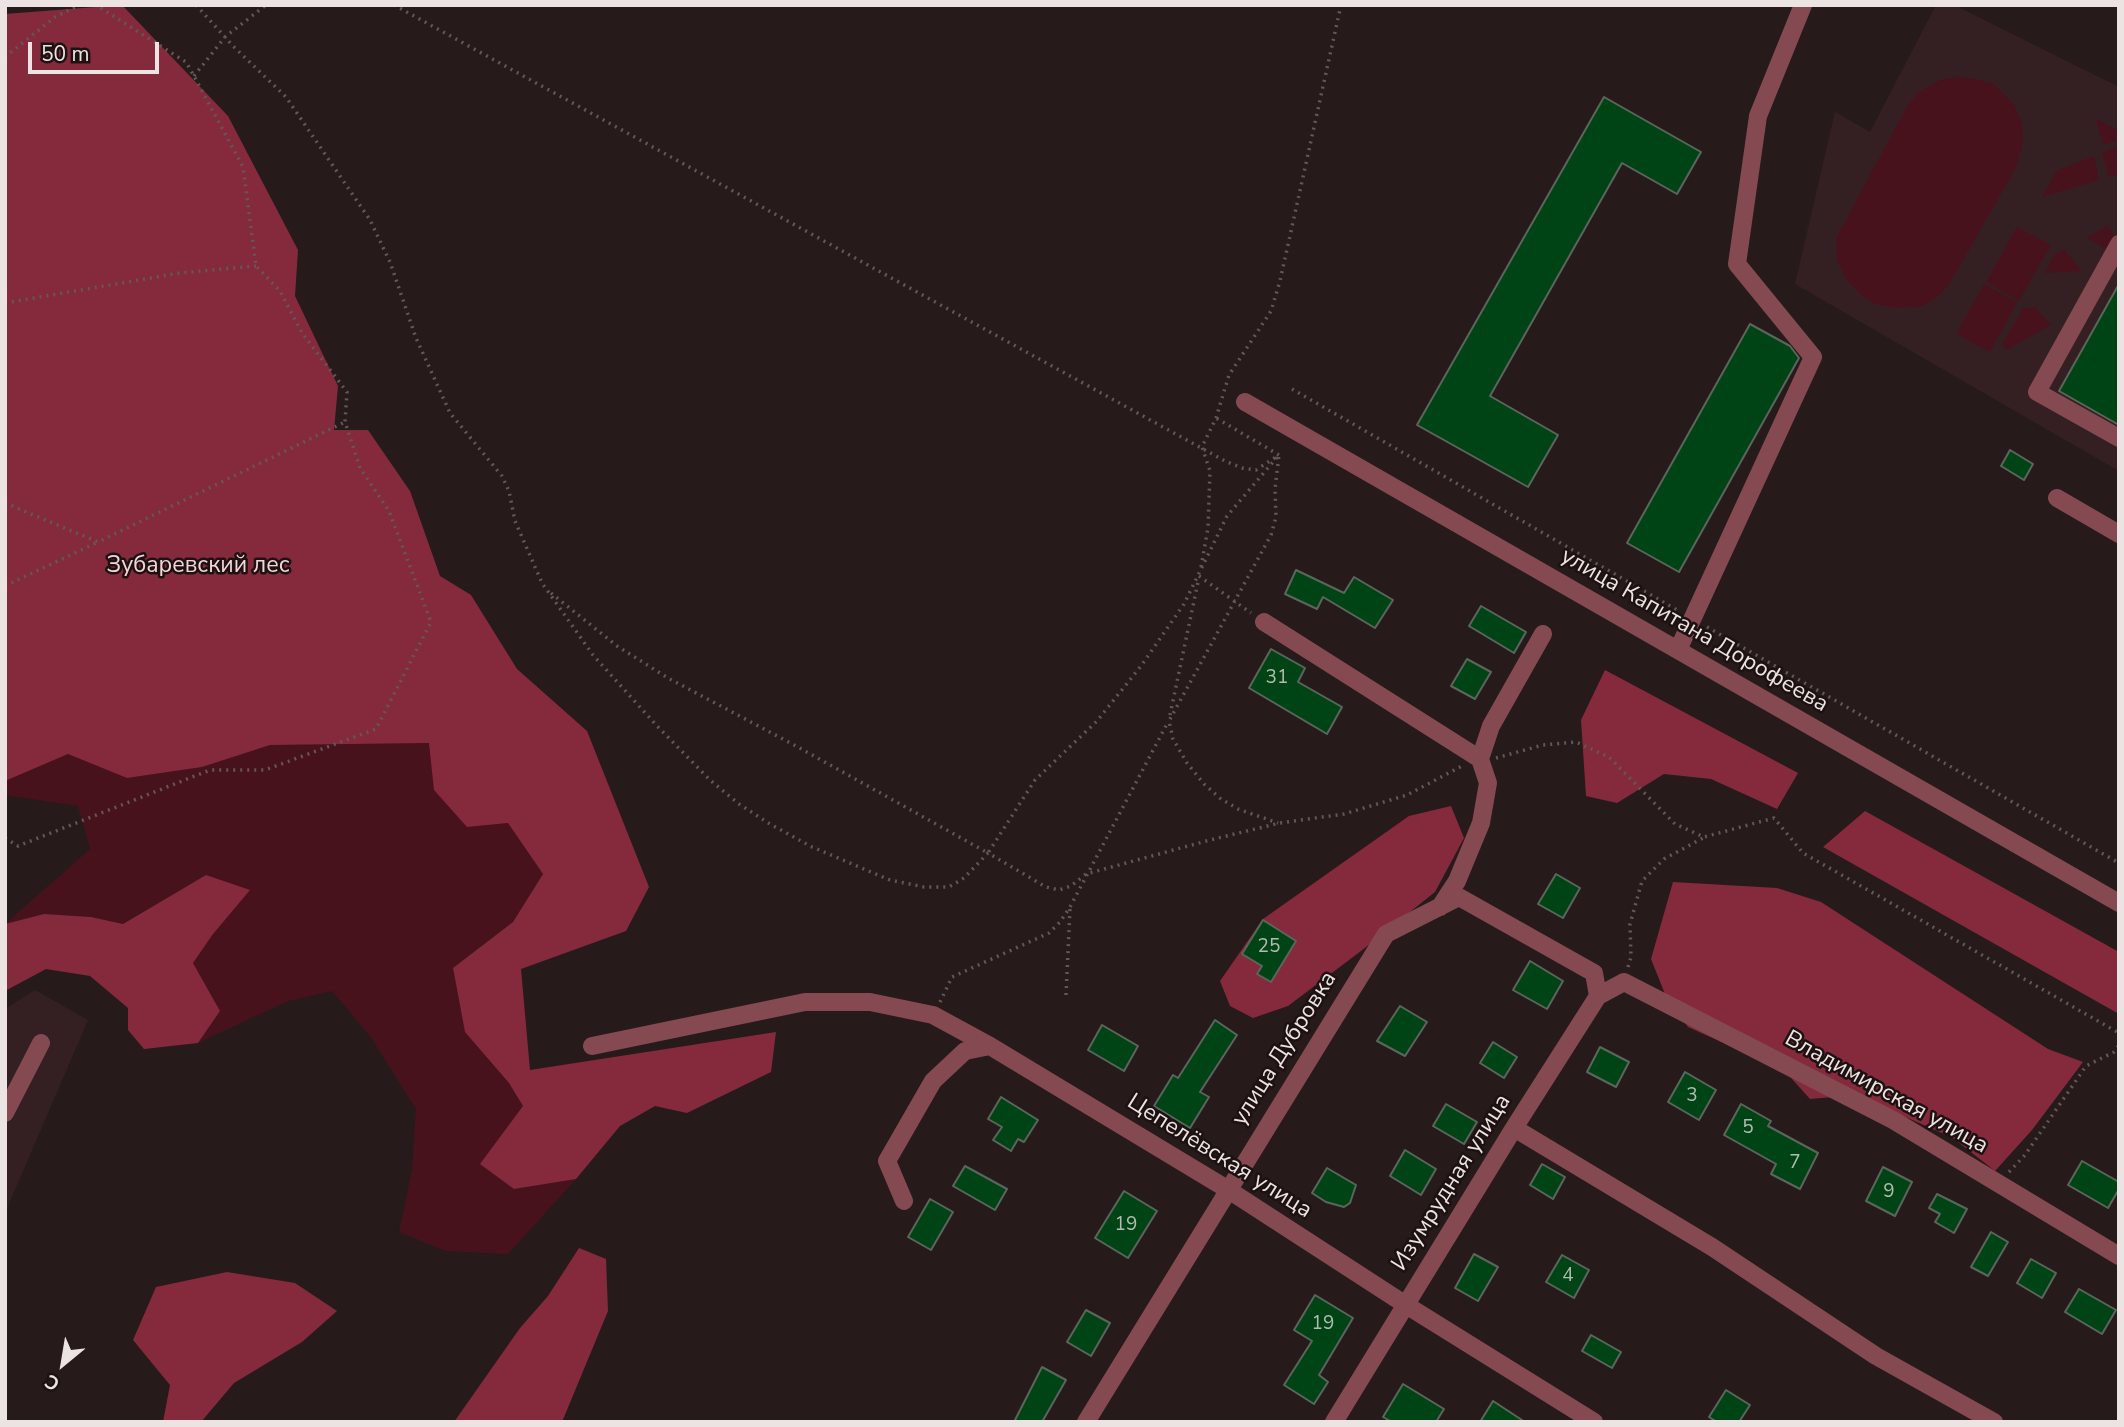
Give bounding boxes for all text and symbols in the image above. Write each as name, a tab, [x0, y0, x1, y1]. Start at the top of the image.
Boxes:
scale bar	[32, 28, 163, 72]
text: 50 m	[41, 40, 90, 68]
street label: улица Капитана Дорофеева	[1555, 543, 1833, 719]
park label: Зубаревский лес	[106, 552, 290, 580]
house number: 31	[1266, 667, 1288, 689]
house number: 25	[1258, 936, 1280, 958]
street label: улица Дубровка	[1227, 967, 1343, 1131]
street label: Владимирская улица	[1779, 1026, 1993, 1160]
house number: 3	[1686, 1085, 1698, 1107]
street label: Цепелёвская улица	[1122, 1089, 1316, 1225]
street label: Изумрудная улица	[1387, 1090, 1517, 1276]
house number: 5	[1742, 1117, 1754, 1139]
house number: 7	[1789, 1152, 1801, 1174]
house number: 9	[1883, 1181, 1895, 1203]
house number: 19	[1115, 1214, 1137, 1236]
house number: 4	[1562, 1265, 1574, 1287]
house number: 19	[1312, 1313, 1334, 1335]
north arrow	[28, 1329, 98, 1399]
text: С	[40, 1368, 65, 1397]

